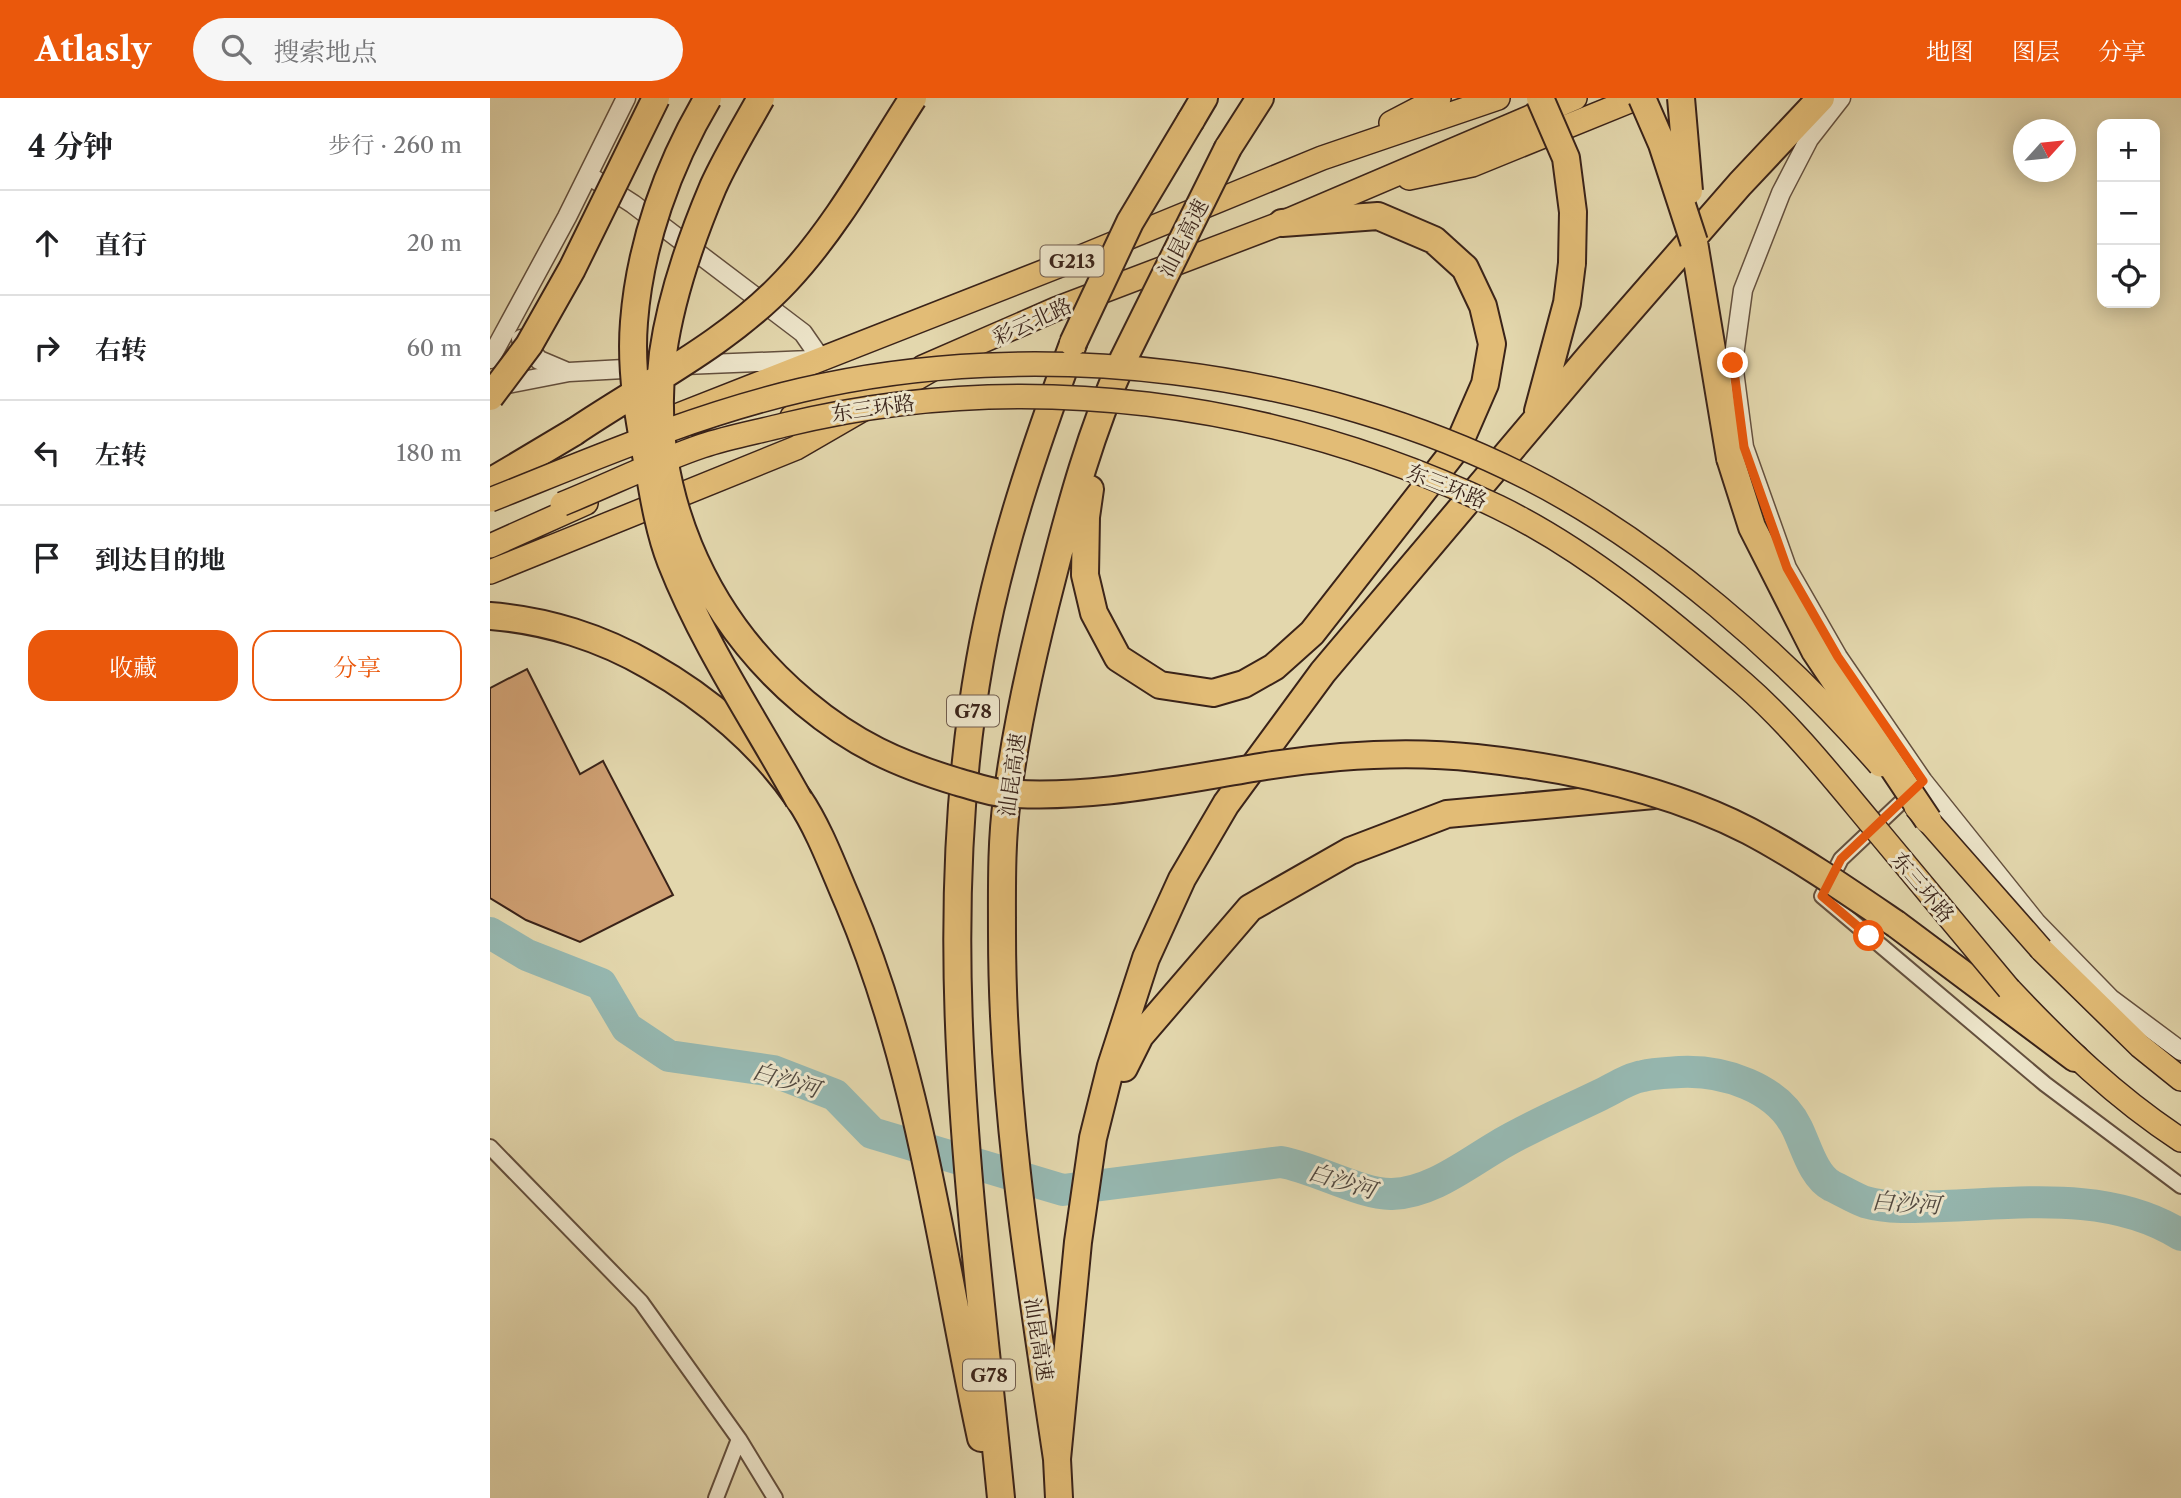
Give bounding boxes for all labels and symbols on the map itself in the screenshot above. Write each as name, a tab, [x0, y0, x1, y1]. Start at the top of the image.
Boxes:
north arrow	[2013, 119, 2076, 182]
street label: 汕昆高速	[1153, 195, 1213, 281]
road number: G213	[1040, 246, 1104, 276]
street label: 彩云北路	[989, 292, 1075, 350]
route end	[1717, 347, 1748, 378]
street label: 东三环路	[830, 390, 916, 426]
street label: 东三环路	[1403, 459, 1491, 513]
road number: G78	[947, 696, 999, 726]
street label: 汕昆高速	[994, 732, 1030, 818]
street label: 东三环路	[1886, 847, 1960, 927]
route start	[1853, 920, 1884, 951]
water label: 白沙河	[749, 1057, 827, 1105]
water label: 白沙河	[1305, 1158, 1383, 1206]
water label: 白沙河	[1871, 1187, 1945, 1220]
street label: 汕昆高速	[1020, 1296, 1058, 1382]
road number: G78	[963, 1359, 1015, 1390]

